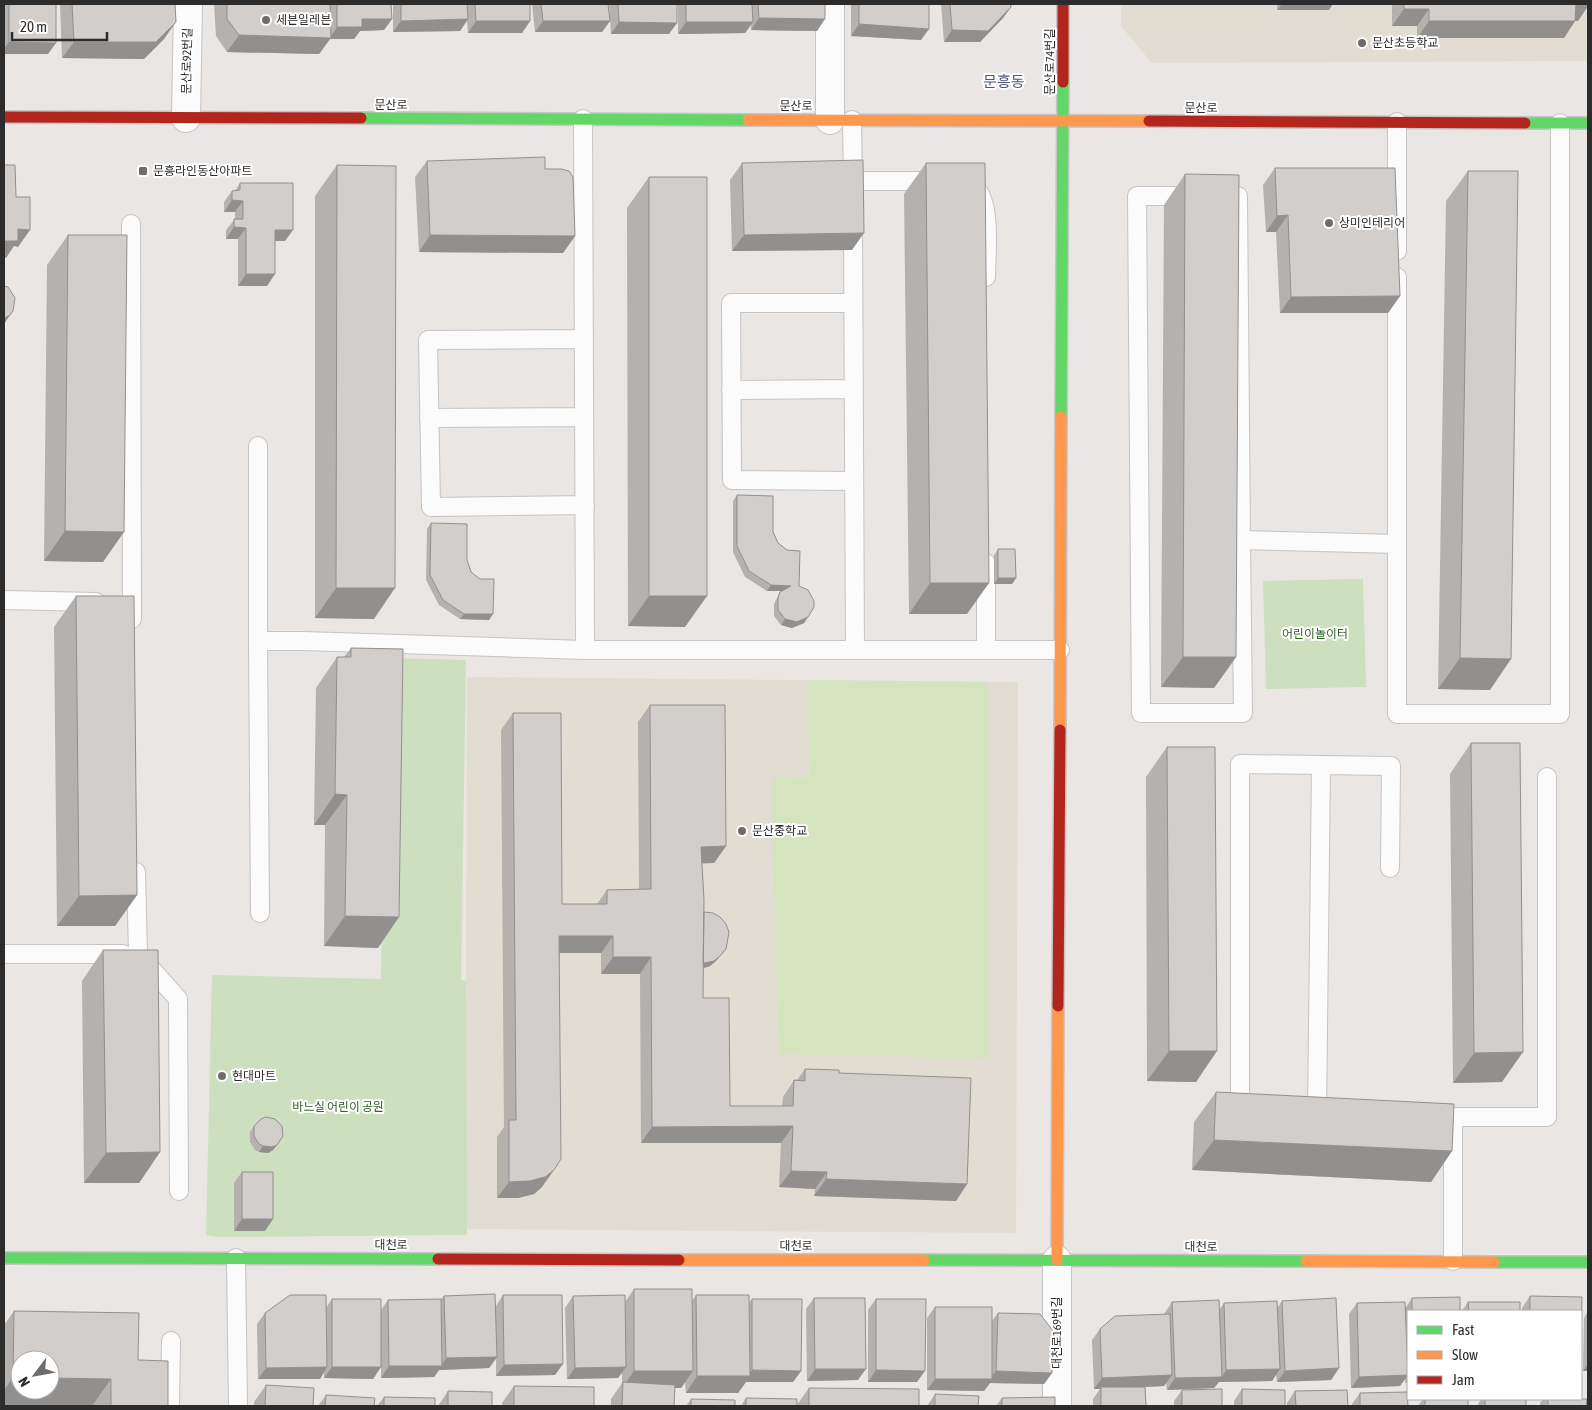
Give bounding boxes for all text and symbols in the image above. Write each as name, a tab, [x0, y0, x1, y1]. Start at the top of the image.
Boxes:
scale bar	[12, 10, 108, 42]
place label: 세븐일레븐	[276, 13, 331, 27]
marker: 세븐일레븐	[260, 14, 272, 26]
text: 20 m	[20, 18, 47, 35]
street label: 문산로92번길	[179, 28, 195, 94]
street label: 문산로74번길	[1043, 29, 1057, 95]
place label: 문산초등학교	[1372, 36, 1438, 50]
marker: 문산초등학교	[1356, 37, 1368, 49]
district label: 문흥동	[983, 73, 1025, 90]
street label: 문산로	[374, 98, 408, 112]
street label: 문산로	[779, 99, 813, 113]
street label: 문산로	[1184, 101, 1218, 115]
place label: 문흥라인동산아파트	[153, 164, 252, 178]
marker: 문흥라인동산아파트	[137, 165, 149, 177]
place label: 상미인테리어	[1339, 216, 1405, 230]
marker: 상미인테리어	[1323, 217, 1335, 229]
park label: 어린이놀이터	[1282, 627, 1348, 641]
place label: 문산중학교	[752, 824, 807, 838]
marker: 문산중학교	[736, 825, 748, 837]
place label: 현대마트	[232, 1069, 276, 1083]
marker: 현대마트	[216, 1070, 228, 1082]
park label: 바느실 어린이 공원	[292, 1100, 384, 1114]
street label: 대천로	[374, 1238, 408, 1252]
street label: 대천로	[779, 1239, 813, 1253]
street label: 대천로	[1184, 1240, 1218, 1254]
street label: 대천로169번길	[1050, 1297, 1064, 1369]
legend	[1407, 1310, 1582, 1400]
text: Fast	[1452, 1321, 1474, 1338]
text: Slow	[1452, 1346, 1478, 1363]
north arrow	[10, 1350, 60, 1400]
text: Jam	[1452, 1371, 1475, 1388]
text: N	[15, 1374, 33, 1390]

